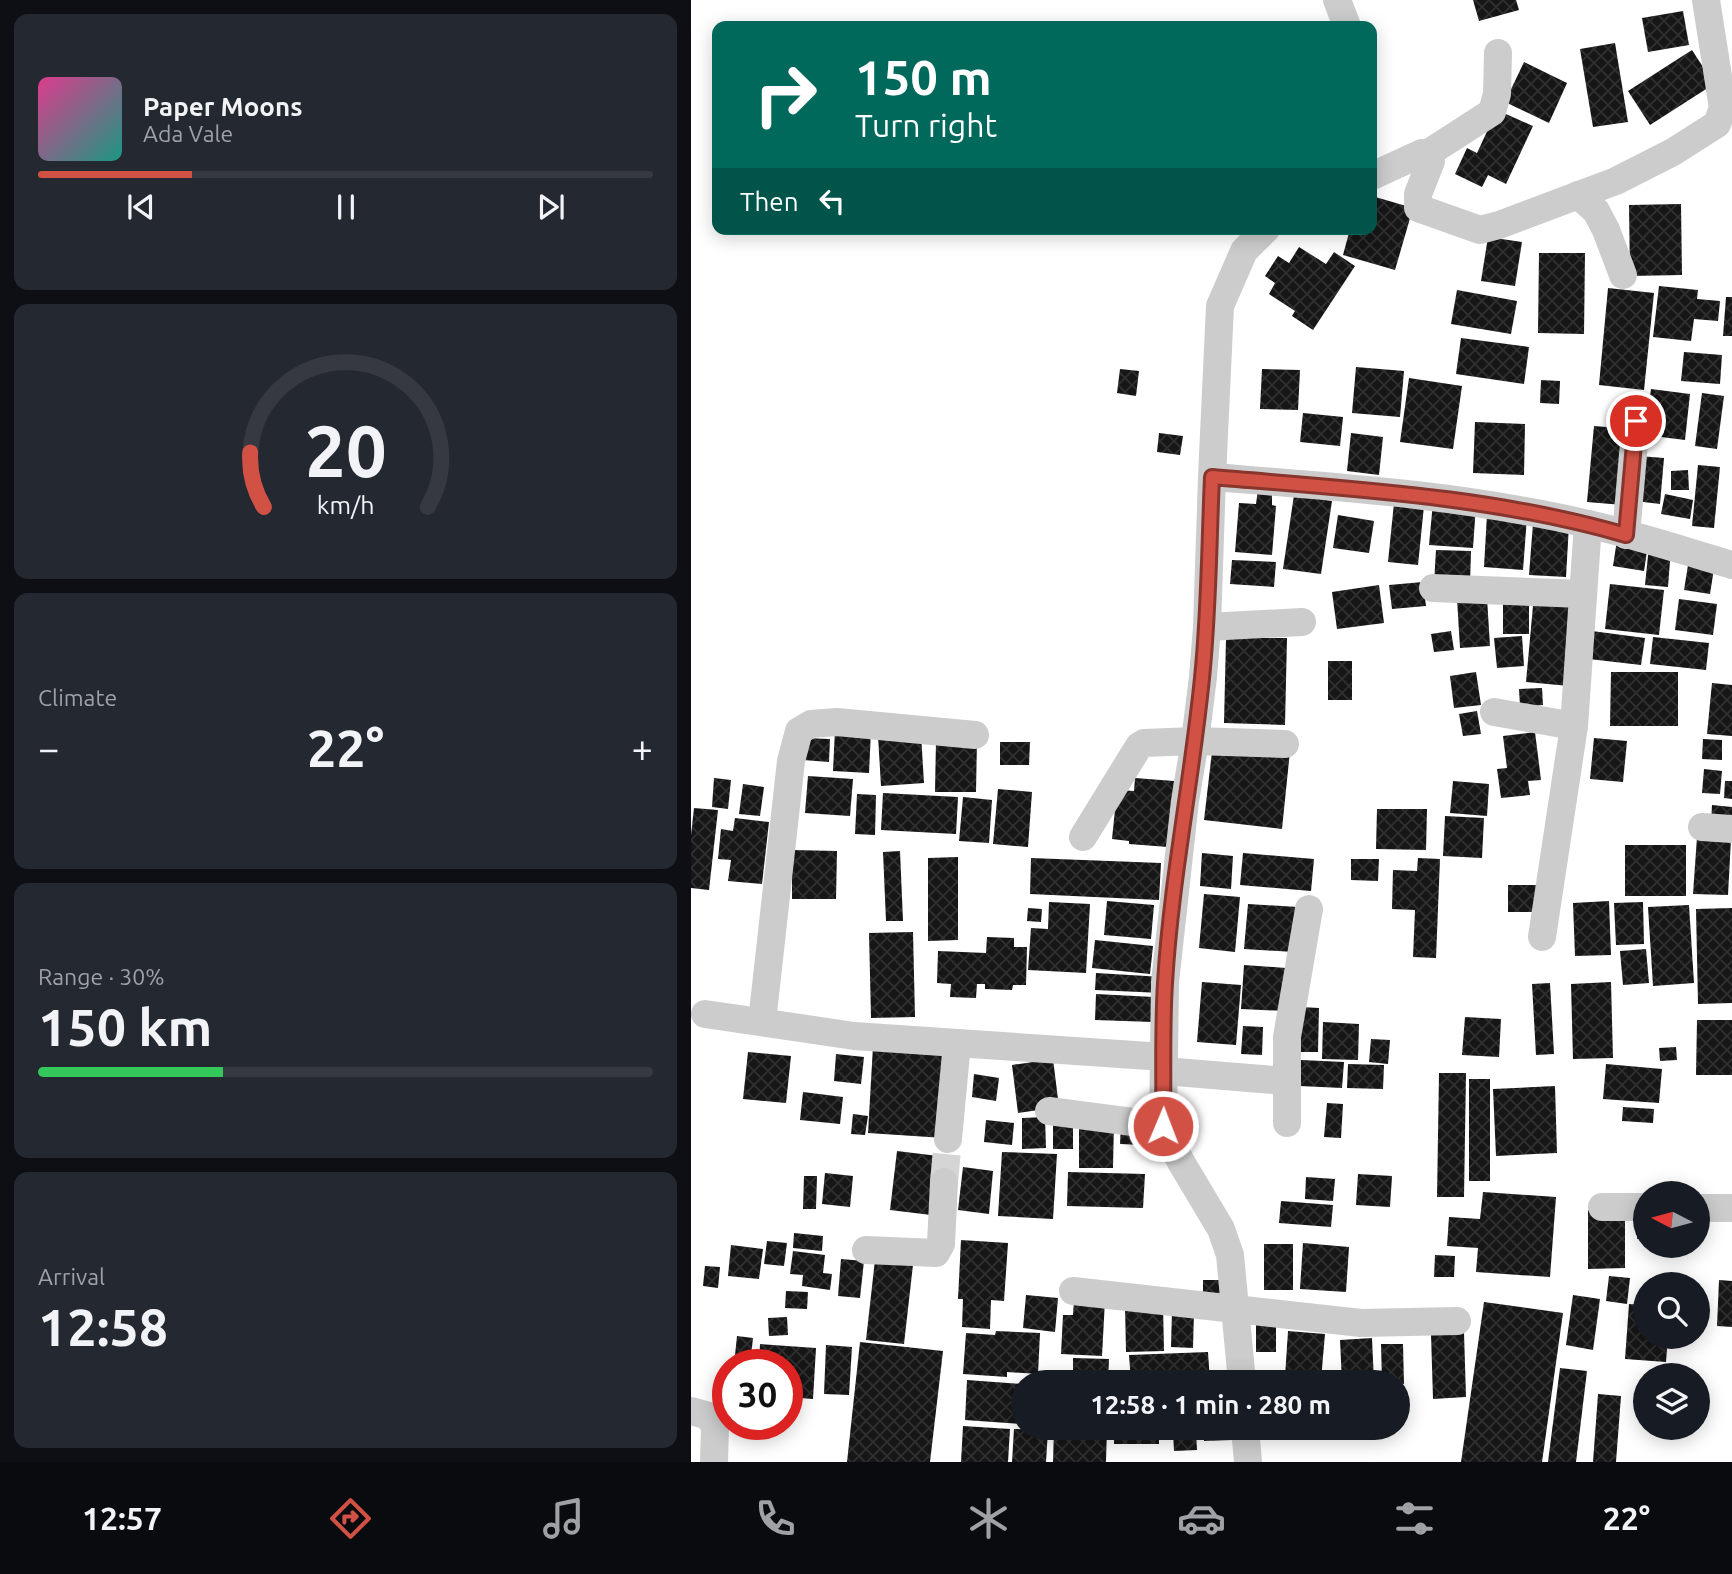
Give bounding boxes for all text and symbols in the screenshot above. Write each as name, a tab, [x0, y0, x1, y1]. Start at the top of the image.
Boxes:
icon: right	[740, 49, 831, 140]
text: 150 m	[855, 49, 992, 104]
text: Paper Moons	[143, 92, 302, 121]
text: Turn right	[855, 107, 997, 143]
text: Ada Vale	[143, 121, 233, 146]
icon: left	[813, 182, 851, 220]
text: Then	[740, 187, 799, 216]
icon: previous	[122, 188, 160, 226]
icon: pause	[327, 188, 365, 226]
icon: next	[532, 188, 570, 226]
pin	[1606, 391, 1666, 451]
icon: arrive	[1617, 402, 1655, 440]
text: 20	[304, 410, 387, 492]
text: km/h	[317, 491, 374, 519]
text: Climate	[38, 685, 117, 710]
text: 22°	[307, 719, 384, 777]
text: −	[38, 727, 59, 769]
text: +	[632, 727, 653, 769]
text: Range · 30%	[38, 964, 165, 989]
text: 150 km	[38, 998, 212, 1056]
position arrow	[1126, 1089, 1200, 1163]
north arrow	[1633, 1181, 1709, 1258]
map controls	[1633, 1181, 1710, 1440]
text: Arrival	[38, 1264, 105, 1289]
button: search	[1633, 1272, 1710, 1349]
text: 12:58	[38, 1298, 168, 1356]
speed limit sign: 30	[712, 1349, 803, 1440]
button: layers	[1633, 1363, 1710, 1440]
text: 12:58 · 1 min · 280 m	[1090, 1390, 1331, 1419]
icon: directions	[326, 1494, 375, 1543]
icon: music	[539, 1494, 588, 1543]
icon: phone	[751, 1494, 800, 1543]
icon: climate	[964, 1494, 1013, 1543]
icon: car	[1177, 1494, 1226, 1543]
icon: filters	[1390, 1494, 1439, 1543]
text: 12:57	[82, 1500, 162, 1536]
text: 22°	[1603, 1500, 1650, 1536]

